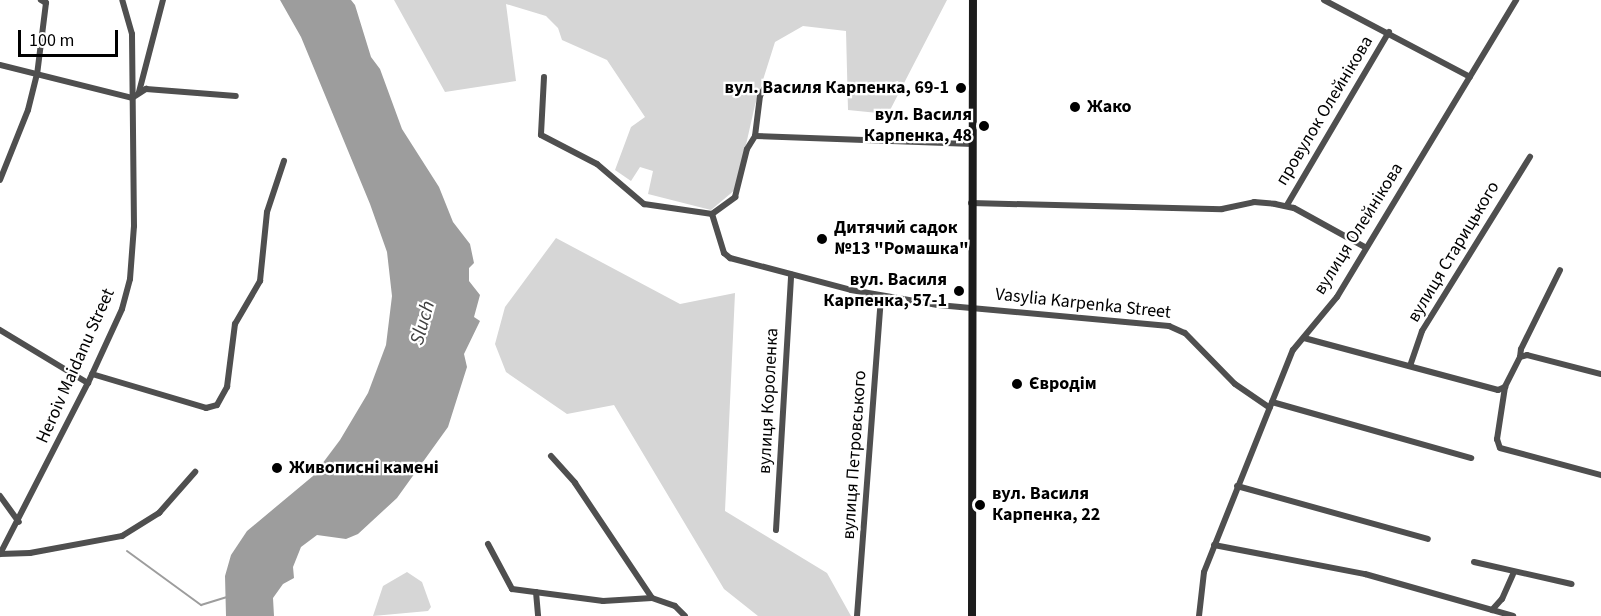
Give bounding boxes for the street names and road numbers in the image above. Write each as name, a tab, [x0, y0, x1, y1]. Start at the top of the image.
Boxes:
street label: провулок Олейнікова	[1272, 32, 1378, 190]
street label: вулиця Олейнікова	[1310, 159, 1408, 299]
street label: вулиця Старицького	[1403, 178, 1505, 326]
street label: Vasylia Karpenka Street	[994, 284, 1172, 324]
street label: Heroiv Maidanu Street	[32, 285, 120, 447]
street label: вулиця Короленка	[754, 327, 784, 475]
street label: вулиця Петровського	[838, 370, 872, 540]

